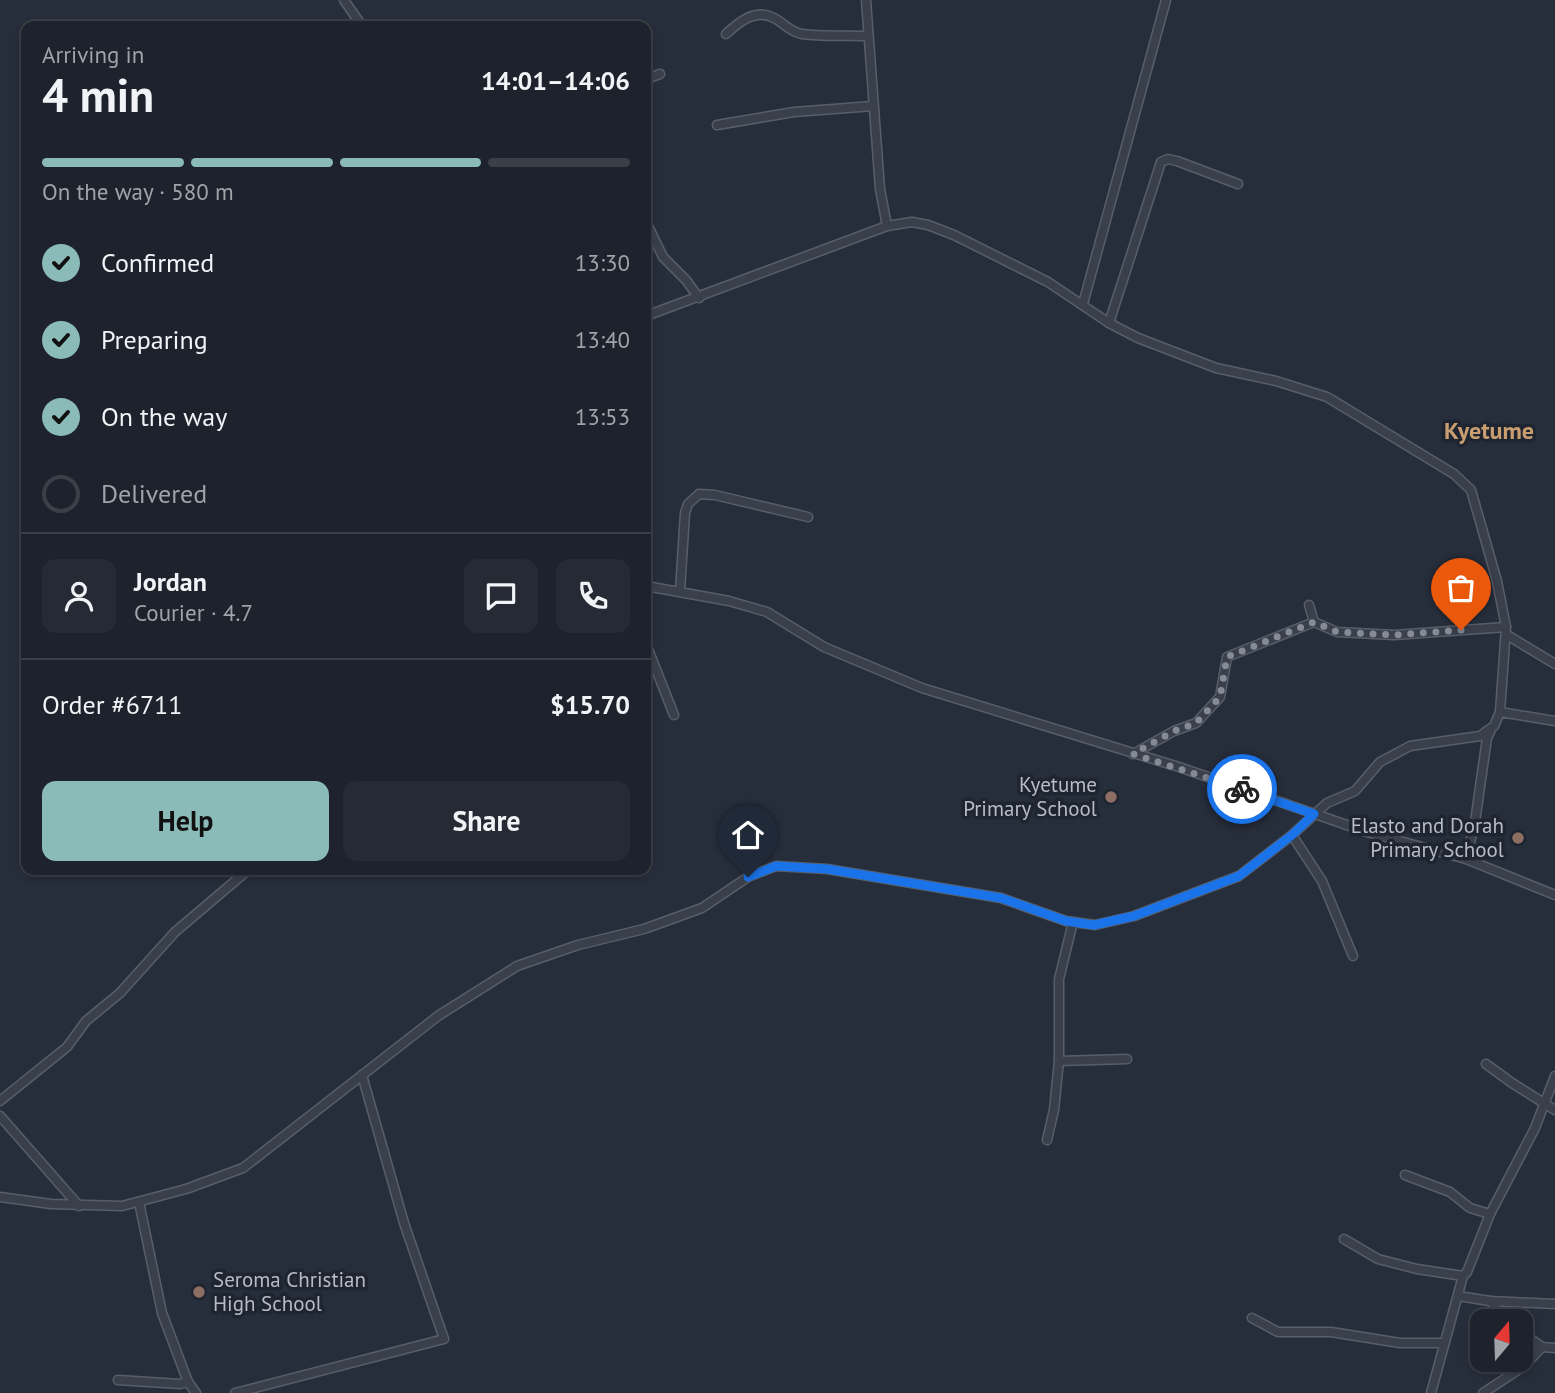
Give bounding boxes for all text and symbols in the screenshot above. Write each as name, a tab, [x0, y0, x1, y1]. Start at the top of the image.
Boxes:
text: Arriving in	[42, 40, 144, 69]
text: 14:01–14:06	[481, 64, 630, 97]
text: 4 min	[42, 65, 154, 125]
text: On the way · 580 m	[42, 177, 234, 206]
icon: check	[42, 244, 80, 282]
text: Confirmed	[101, 246, 214, 279]
text: 13:30	[575, 248, 630, 277]
icon: check	[42, 321, 80, 359]
text: Preparing	[101, 323, 208, 356]
text: 13:40	[575, 325, 630, 354]
icon: check	[42, 398, 80, 436]
text: On the way	[101, 400, 227, 433]
text: 13:53	[575, 402, 630, 431]
district label: Kyetume	[1444, 415, 1534, 446]
text: Delivered	[101, 477, 207, 510]
pin	[1431, 558, 1491, 630]
button: person	[42, 559, 116, 633]
button: chat	[464, 559, 538, 633]
button: phone	[556, 559, 630, 633]
text: Jordan	[134, 565, 207, 598]
icon: bag	[1442, 569, 1480, 607]
text: Courier · 4.7	[134, 598, 253, 627]
text: Order #6711	[42, 688, 182, 721]
text: $15.70	[550, 688, 630, 721]
courier	[1207, 754, 1277, 824]
icon: bike	[1223, 770, 1261, 808]
place label: Kyetume Primary School	[963, 771, 1097, 822]
button: Help	[42, 781, 329, 861]
button: Share	[343, 781, 630, 861]
marker: Kyetume Primary School	[1103, 789, 1119, 805]
pin	[718, 805, 778, 877]
place label: Elasto and Dorah Primary School	[1351, 812, 1504, 863]
icon: home	[729, 816, 767, 854]
marker: Elasto and Dorah Primary School	[1510, 830, 1526, 846]
place label: Seroma Christian High School	[213, 1266, 366, 1317]
marker: Seroma Christian High School	[191, 1284, 207, 1300]
north arrow	[1470, 1309, 1533, 1372]
map controls	[1470, 1309, 1533, 1372]

